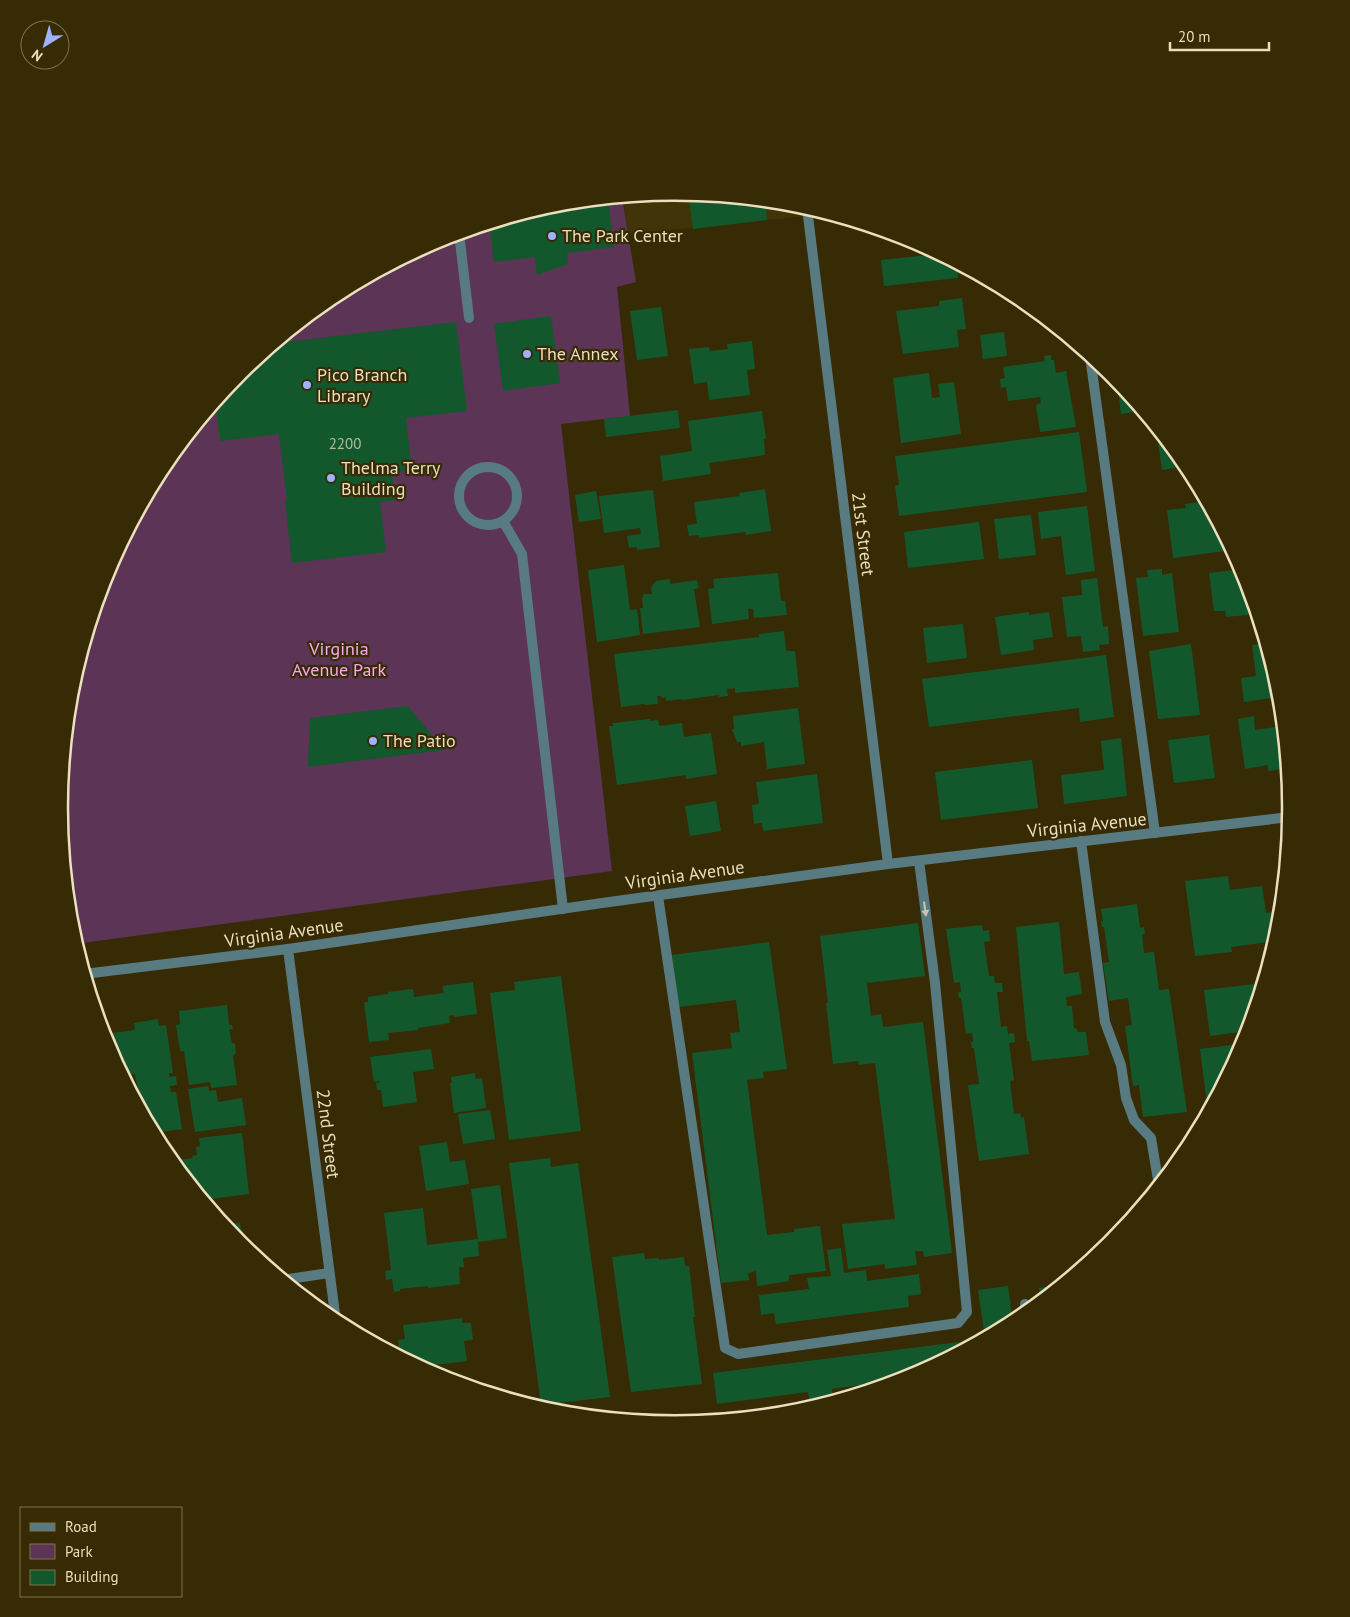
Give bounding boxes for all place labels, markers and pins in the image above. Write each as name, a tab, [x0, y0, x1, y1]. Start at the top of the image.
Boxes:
place label: The Park Center	[562, 224, 683, 247]
marker: The Park Center	[546, 230, 558, 242]
place label: The Annex	[537, 342, 618, 365]
marker: The Annex	[521, 348, 533, 360]
place label: Pico Branch Library	[317, 363, 407, 407]
marker: Pico Branch Library	[301, 379, 313, 391]
place label: Thelma Terry Building	[341, 456, 441, 500]
marker: Thelma Terry Building	[325, 472, 337, 484]
place label: The Patio	[383, 729, 456, 752]
marker: The Patio	[367, 735, 379, 747]

